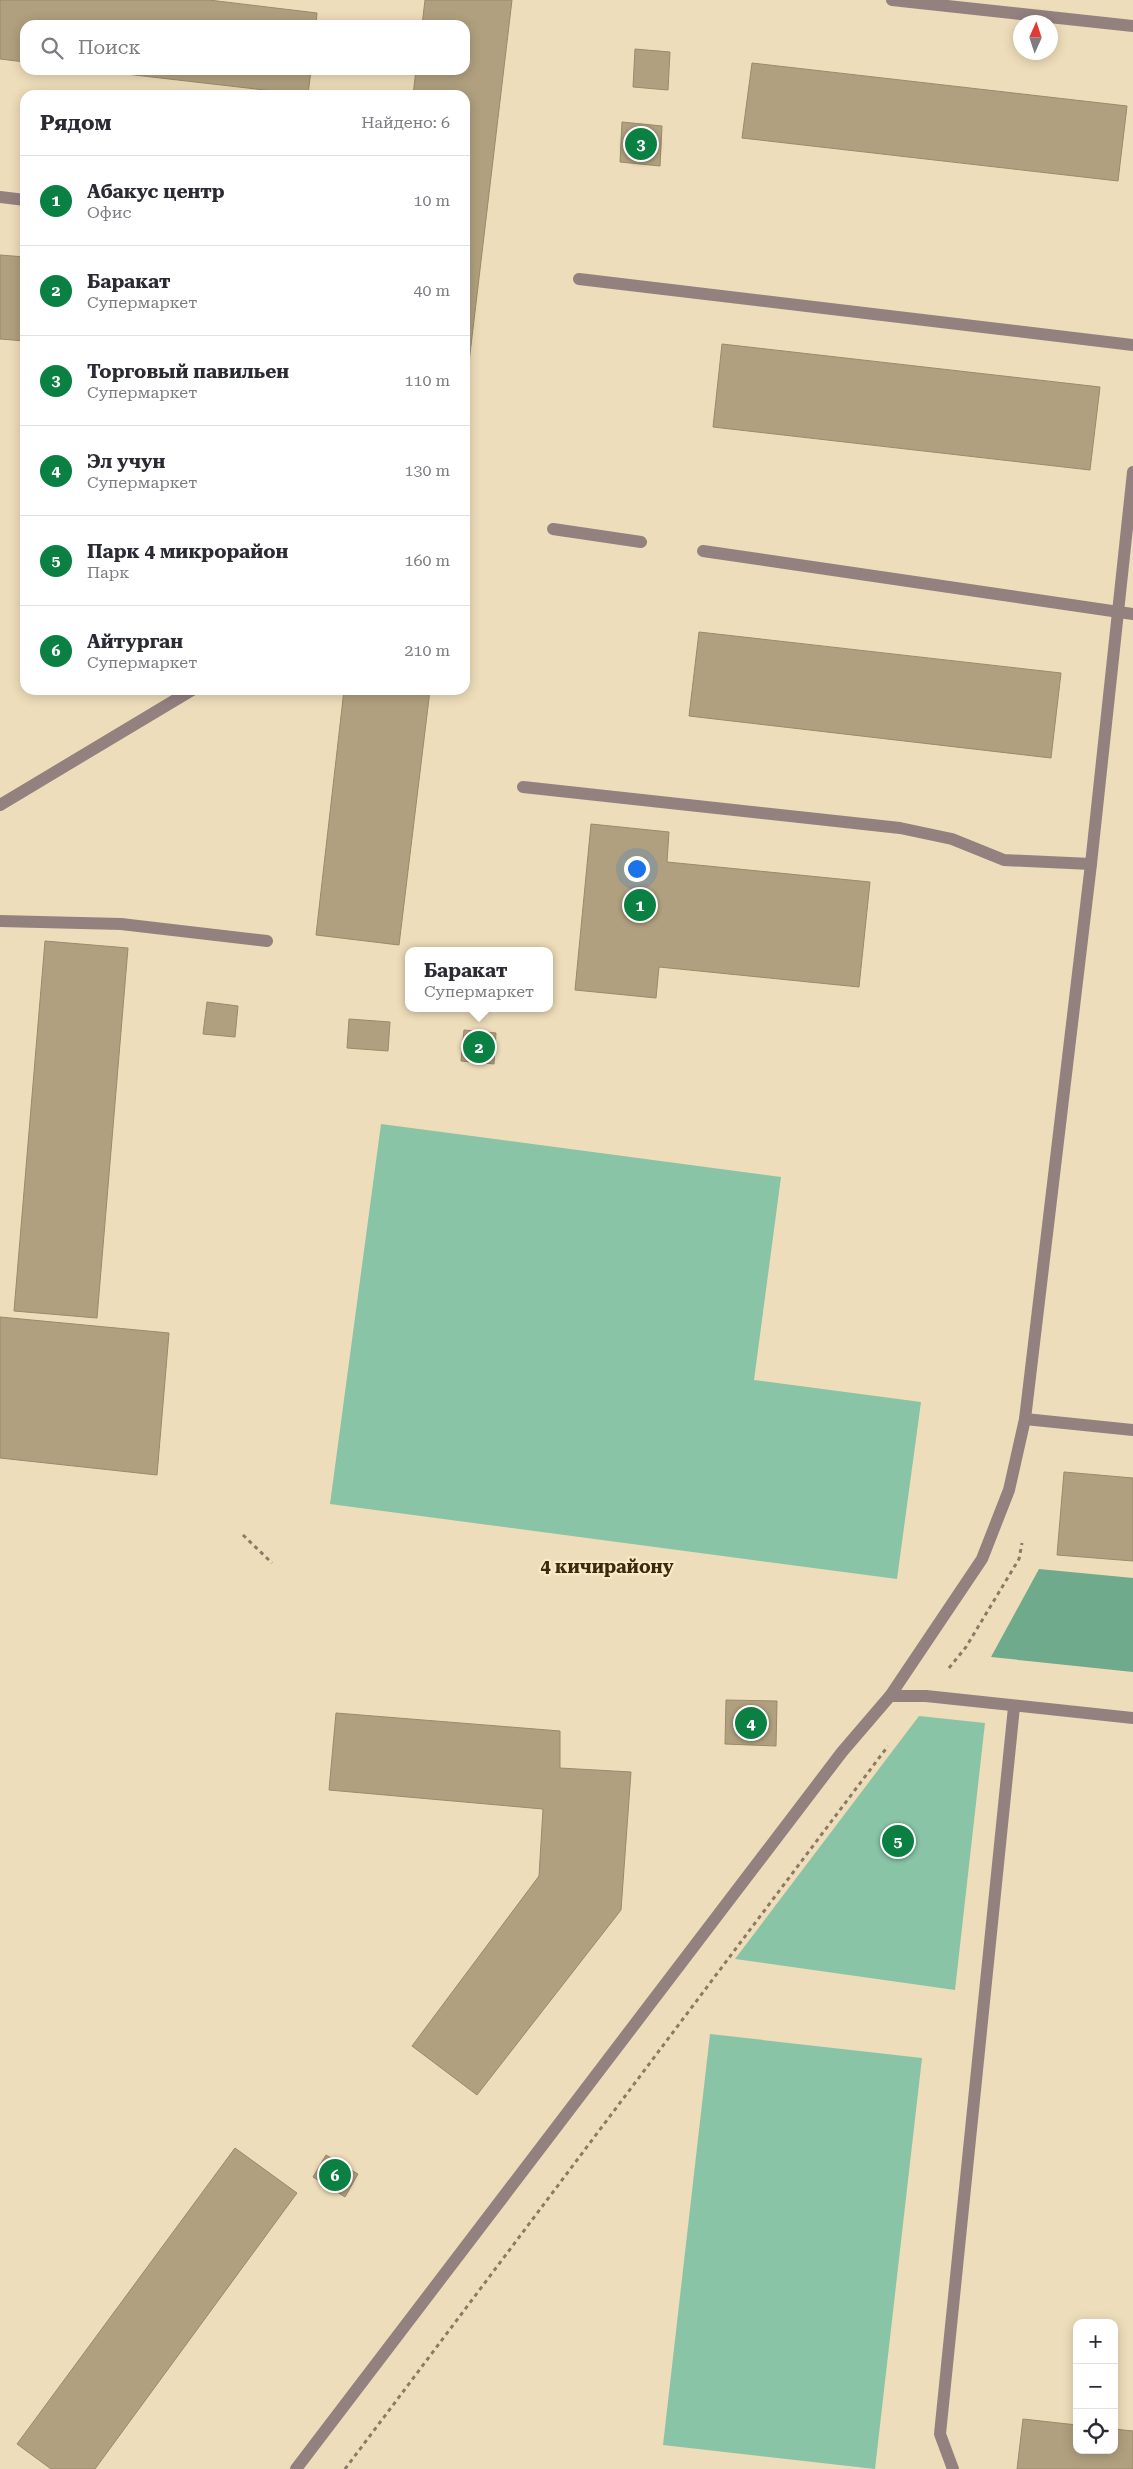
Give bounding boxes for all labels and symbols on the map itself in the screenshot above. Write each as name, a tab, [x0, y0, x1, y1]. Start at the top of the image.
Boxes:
north arrow	[1013, 15, 1058, 60]
pin: 3	[625, 125, 657, 163]
your location	[624, 856, 650, 882]
pin: 1	[624, 886, 656, 924]
pin: 2	[463, 1028, 495, 1066]
district label: 4 кичирайону	[540, 1556, 674, 1577]
pin: 4	[735, 1704, 767, 1742]
pin: 5	[882, 1822, 914, 1860]
pin: 6	[319, 2156, 351, 2194]

